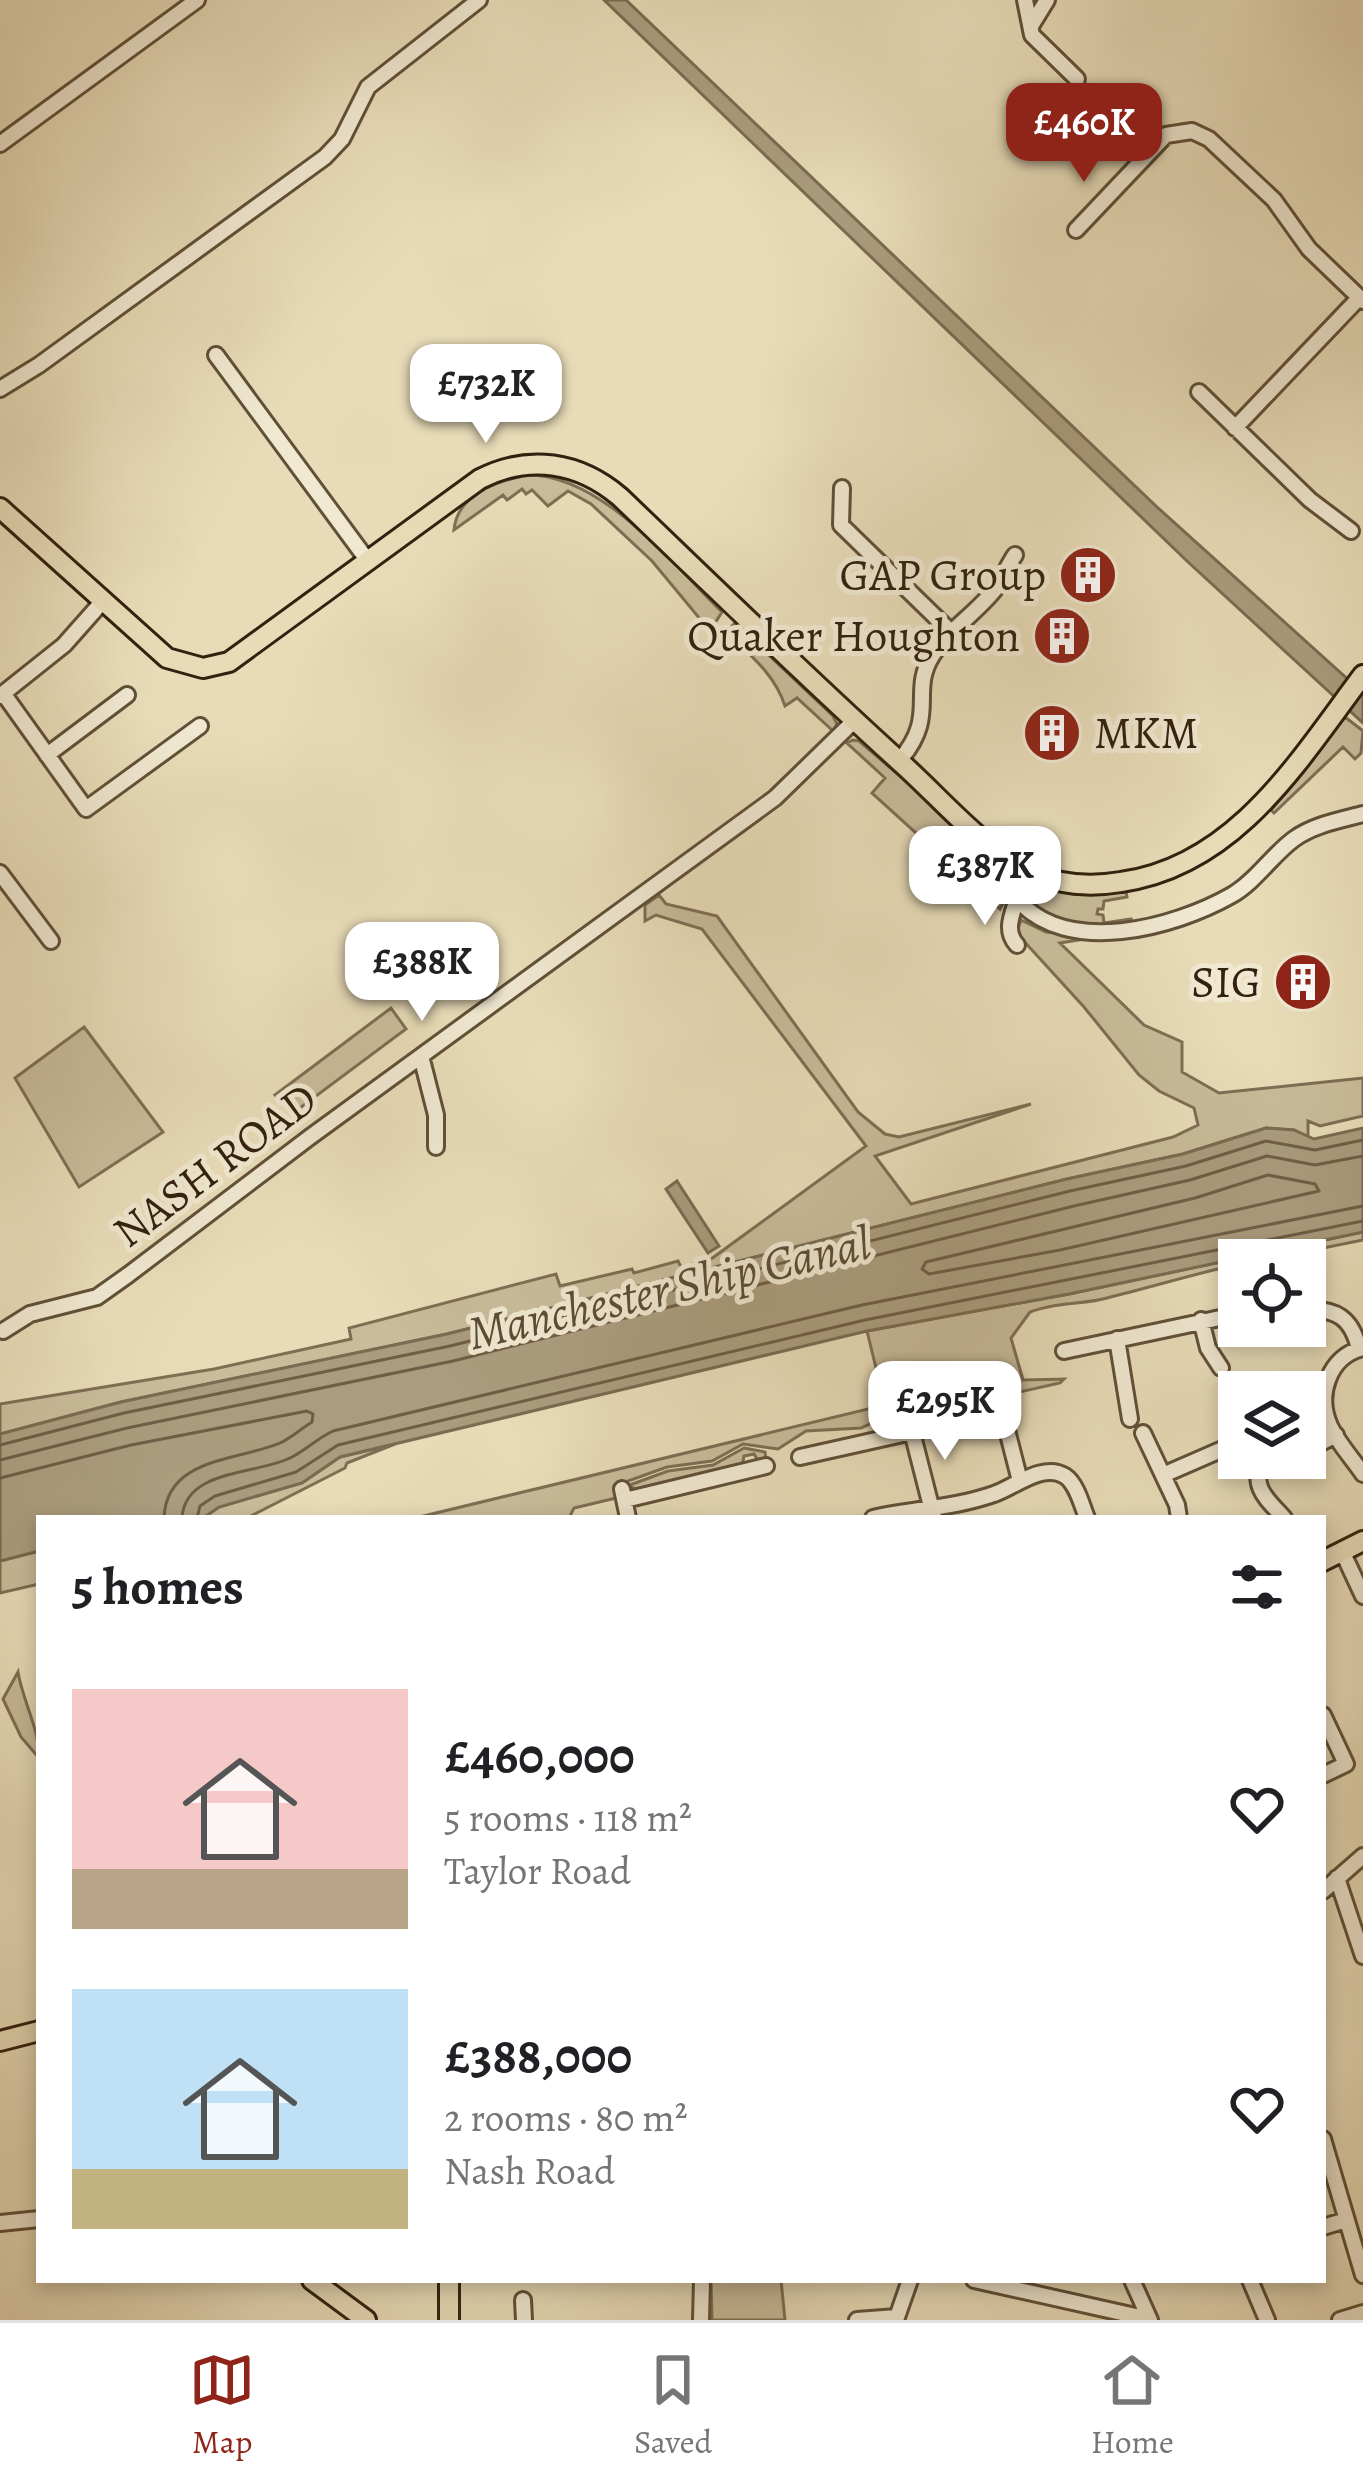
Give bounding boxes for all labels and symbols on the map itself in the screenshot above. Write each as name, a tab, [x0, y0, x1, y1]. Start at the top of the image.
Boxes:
pin: £460K	[1000, 83, 1168, 185]
pin: £732K	[402, 344, 570, 446]
place label: GAP Group	[840, 544, 1046, 606]
building icon: GAP Group	[1057, 544, 1119, 606]
place label: Quaker Houghton	[687, 605, 1020, 667]
building icon: Quaker Houghton	[1031, 605, 1093, 667]
building icon: MKM	[1021, 702, 1083, 764]
place label: MKM	[1094, 702, 1199, 764]
pin: £387K	[901, 826, 1069, 928]
pin: £388K	[338, 922, 506, 1024]
place label: SIG	[1191, 951, 1261, 1013]
building icon: SIG	[1272, 951, 1334, 1013]
street label: NASH ROAD	[100, 1068, 330, 1262]
water label: Manchester Ship Canal	[461, 1210, 877, 1366]
pin: £295K	[861, 1361, 1029, 1463]

